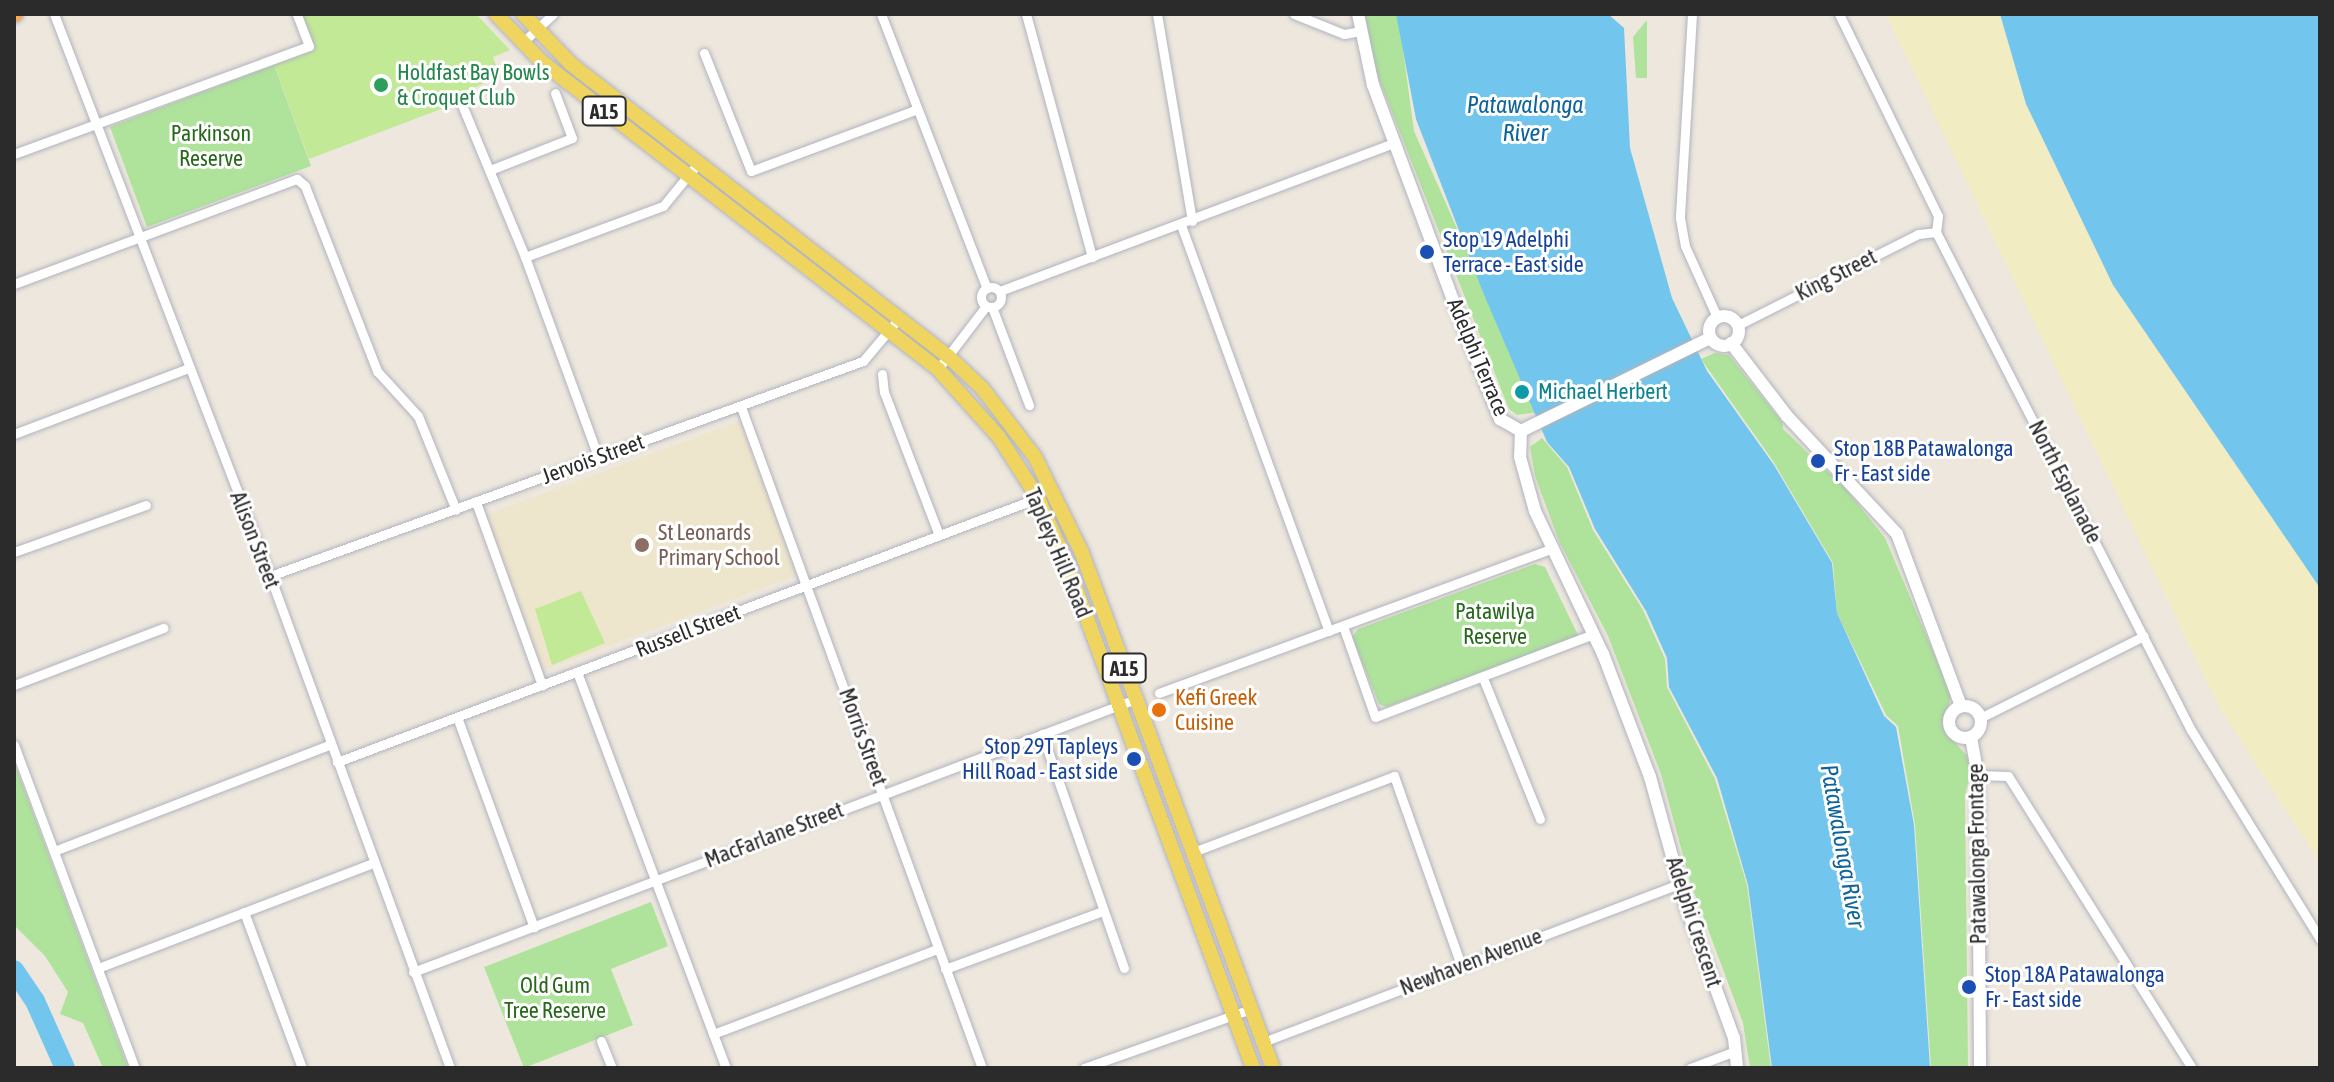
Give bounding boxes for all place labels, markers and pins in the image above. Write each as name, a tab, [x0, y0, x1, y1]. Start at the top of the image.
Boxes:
place label: Holdfast Bay Bowls & Croquet Club	[397, 59, 550, 110]
marker: Holdfast Bay Bowls & Croquet Club	[372, 76, 390, 94]
place label: Stop 19 Adelphi Terrace - East side	[1443, 226, 1584, 278]
marker: Stop 19 Adelphi Terrace - East side	[1418, 243, 1436, 261]
place label: Michael Herbert	[1538, 379, 1668, 405]
marker: Michael Herbert	[1513, 383, 1531, 401]
place label: Stop 18B Patawalonga Fr - East side	[1834, 435, 2013, 486]
marker: Stop 18B Patawalonga Fr - East side	[1809, 452, 1827, 470]
place label: St Leonards Primary School	[658, 519, 780, 570]
marker: St Leonards Primary School	[633, 536, 651, 554]
place label: Kefi Greek Cuisine	[1175, 684, 1257, 736]
marker: Kefi Greek Cuisine	[1150, 701, 1168, 719]
place label: Stop 29T Tapleys Hill Road - East side	[962, 733, 1118, 784]
marker: Stop 29T Tapleys Hill Road - East side	[1125, 750, 1143, 768]
place label: Stop 18A Patawalonga Fr - East side	[1985, 961, 2165, 1012]
marker: Stop 18A Patawalonga Fr - East side	[1960, 978, 1978, 996]

